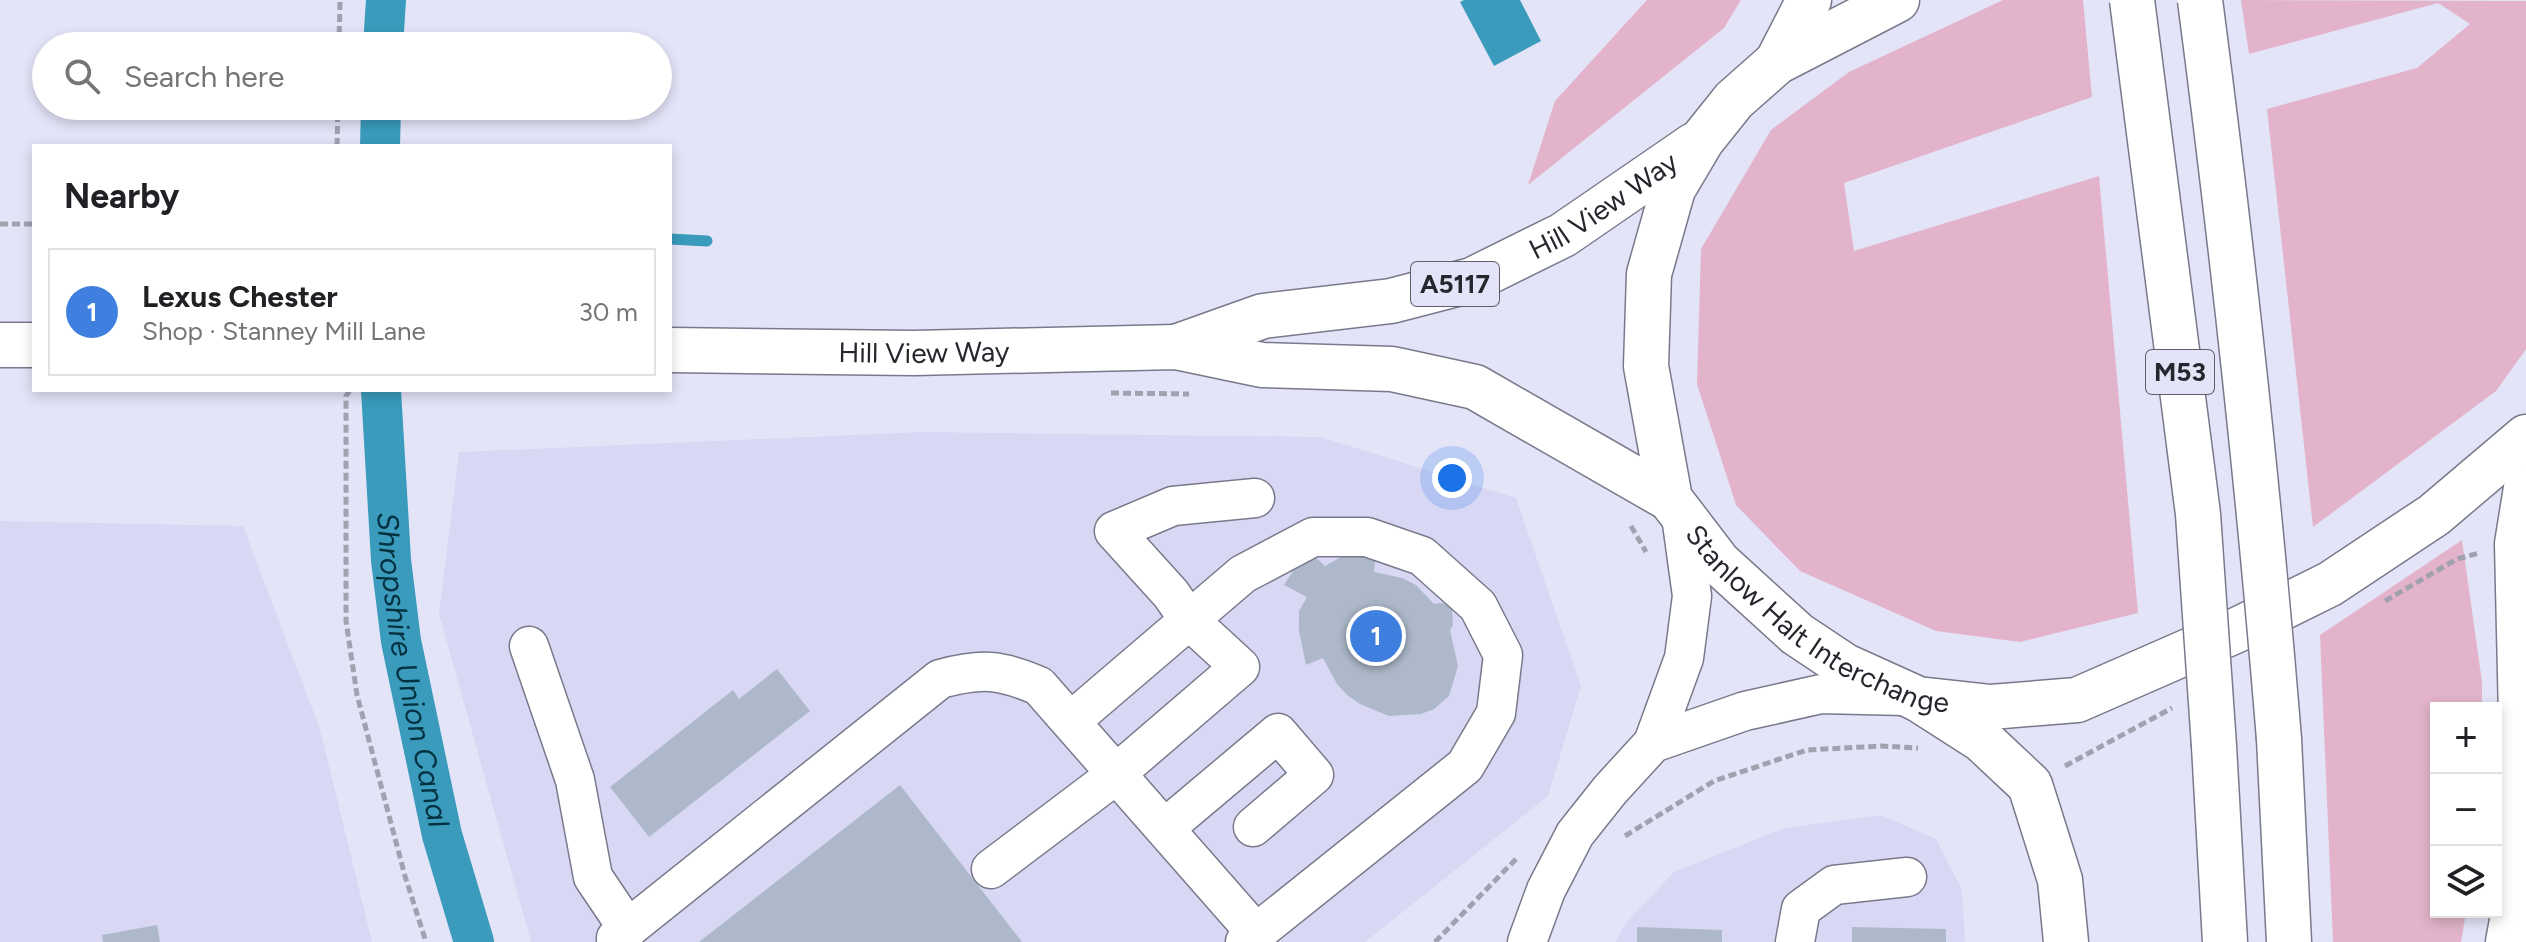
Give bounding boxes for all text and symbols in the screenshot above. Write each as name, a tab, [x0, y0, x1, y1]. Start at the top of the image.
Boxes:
search box	[32, 32, 672, 120]
icon: search	[60, 54, 104, 98]
text: Search here	[124, 58, 284, 95]
street label: Hill View Way	[1523, 144, 1684, 266]
text: Nearby	[64, 176, 179, 217]
road number: A5117	[1411, 262, 1499, 306]
text: Lexus Chester	[142, 278, 338, 315]
text: 1	[87, 296, 97, 328]
text: 30 m	[579, 296, 638, 328]
text: Shop · Stanney Mill Lane	[142, 315, 426, 347]
street label: Hill View Way	[838, 334, 1010, 370]
road number: M53	[2146, 350, 2214, 394]
your location	[1432, 458, 1472, 498]
water label: Shropshire Union Canal	[370, 511, 458, 831]
street label: Stanlow Halt Interchange	[1679, 518, 1951, 719]
pin: 1	[1350, 606, 1402, 666]
map controls	[2430, 702, 2502, 918]
button: +	[2430, 702, 2502, 774]
button: −	[2430, 774, 2502, 846]
button: layers	[2430, 846, 2502, 918]

